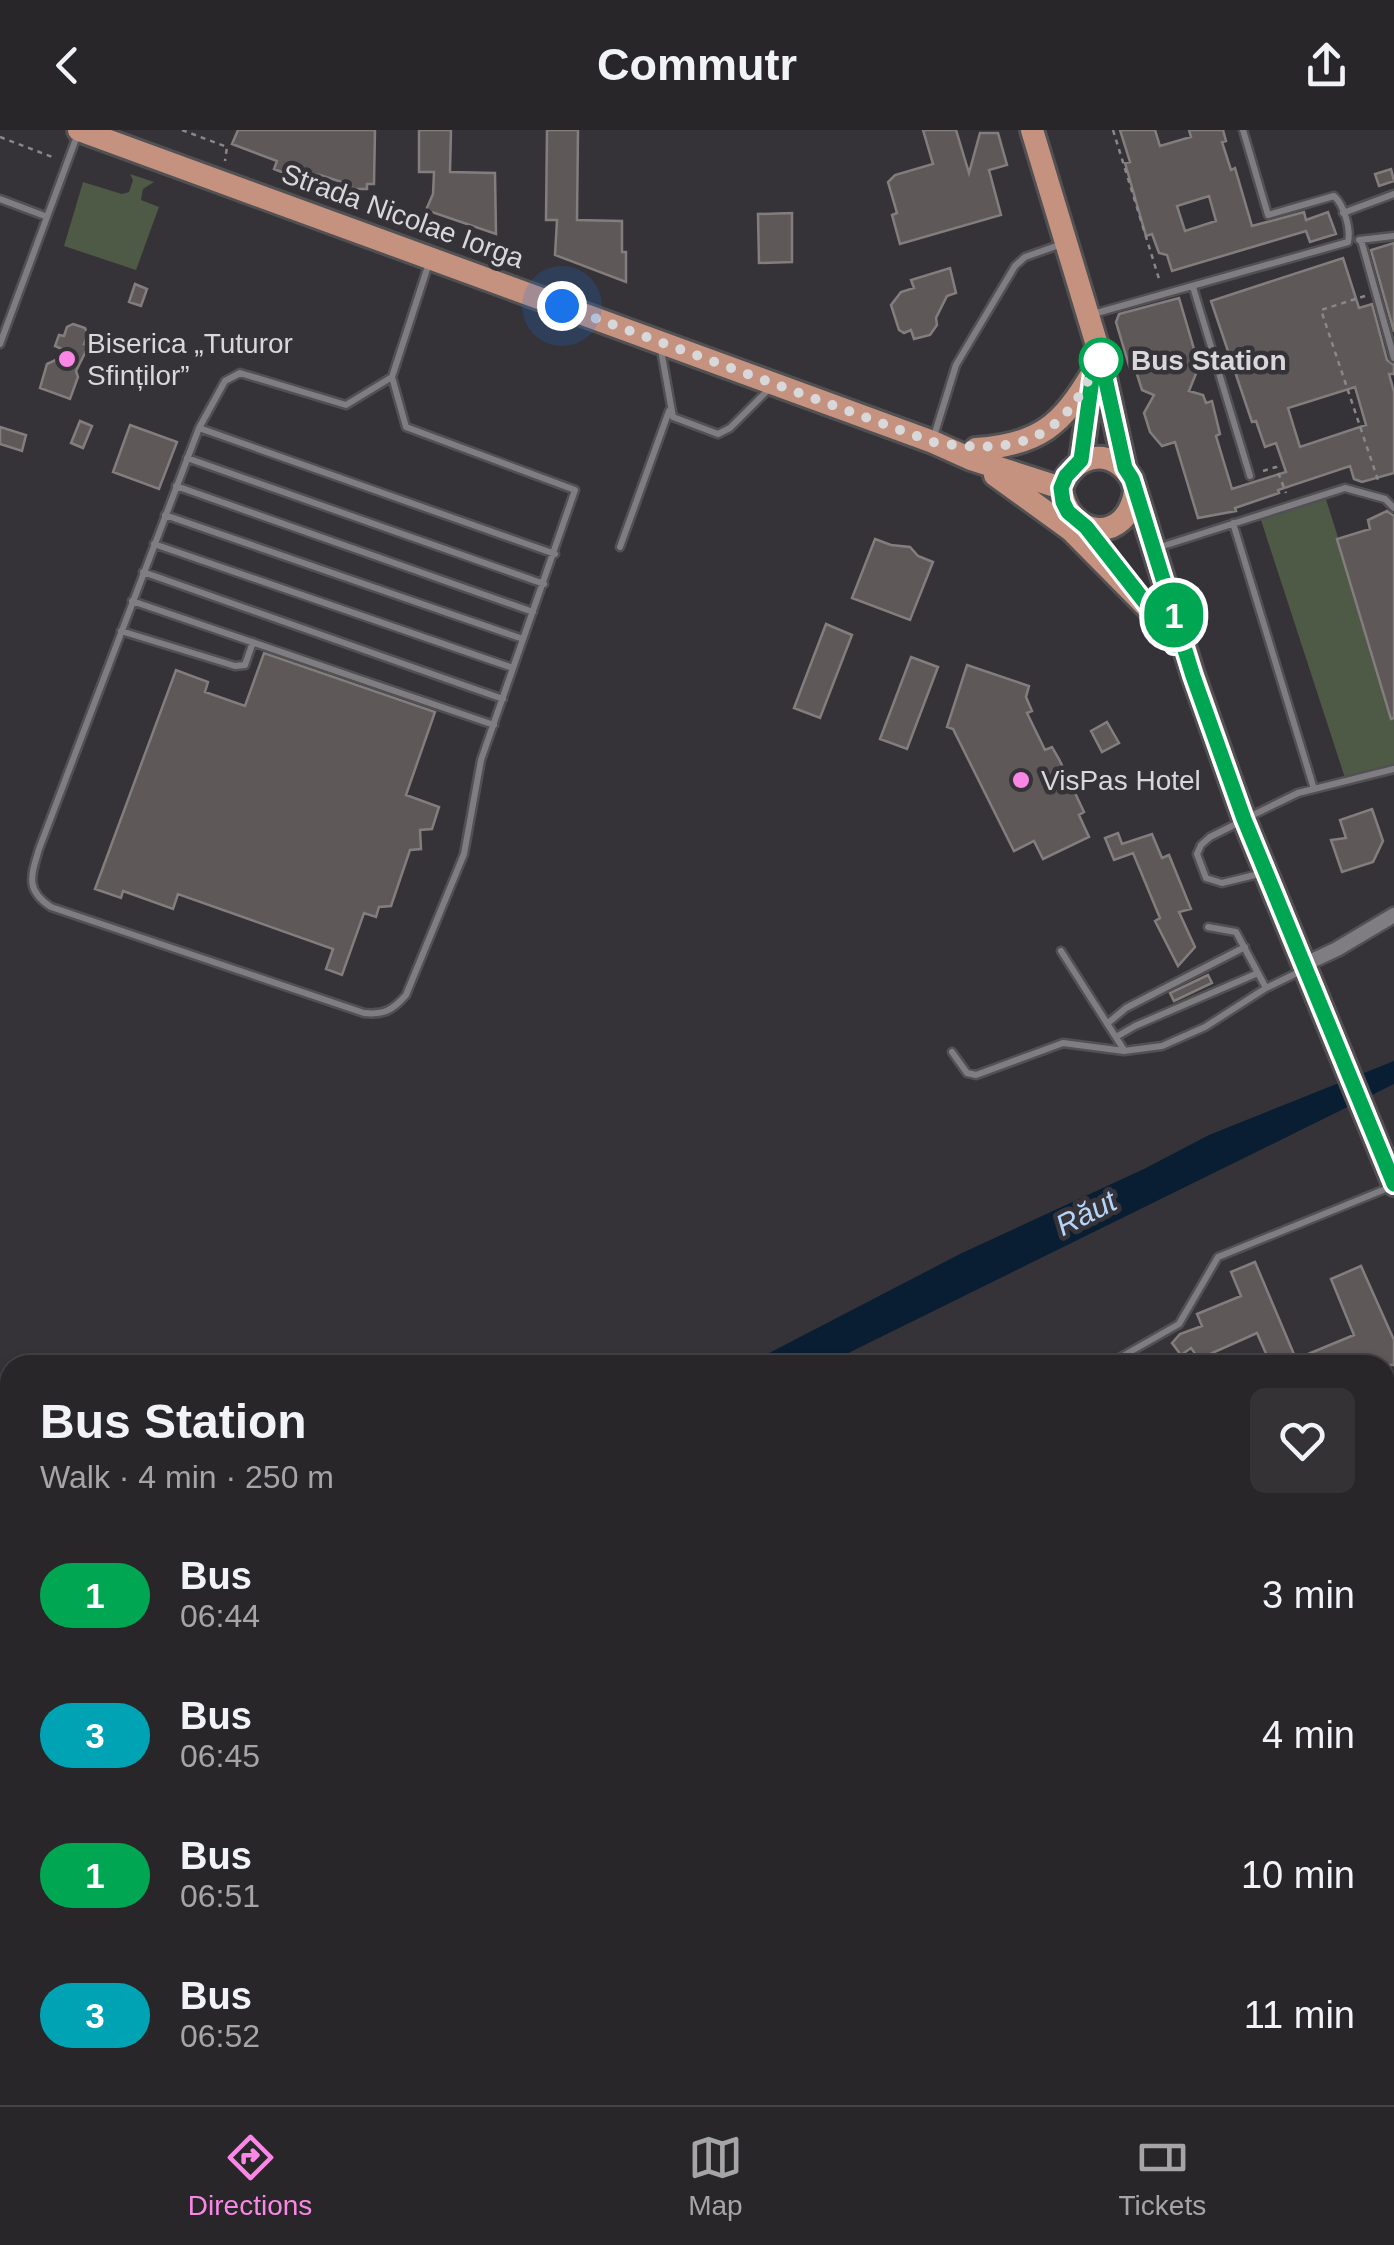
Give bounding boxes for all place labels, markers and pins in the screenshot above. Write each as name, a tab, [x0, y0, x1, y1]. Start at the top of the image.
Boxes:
place label: Biserica „Tuturor Sfinților”	[87, 328, 293, 391]
marker: Bus Station	[1080, 339, 1122, 381]
place label: Bus Station	[1131, 345, 1287, 376]
marker: Biserica „Tuturor Sfinților”	[56, 348, 78, 370]
place label: VisPas Hotel	[1041, 765, 1201, 796]
marker: VisPas Hotel	[1010, 769, 1032, 791]

